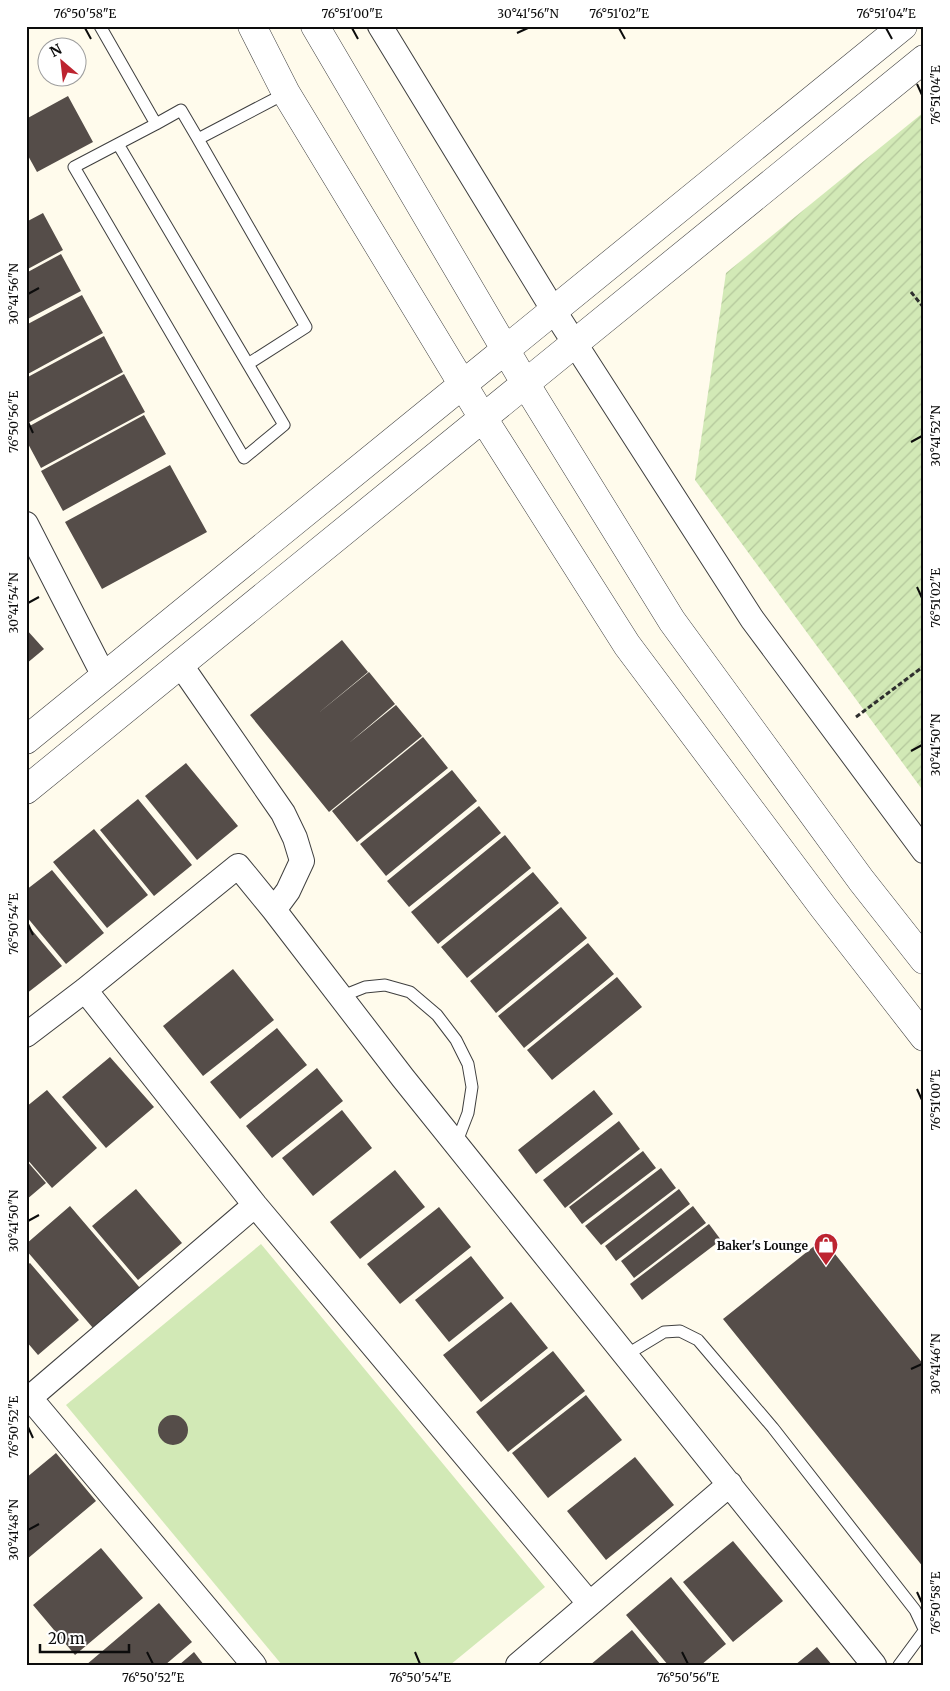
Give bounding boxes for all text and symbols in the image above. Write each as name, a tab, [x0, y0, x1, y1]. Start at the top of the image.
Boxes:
text: 76°50'58"E	[54, 6, 117, 21]
text: 76°51'00"E	[322, 6, 383, 21]
text: 30°41'56"N	[497, 6, 559, 21]
text: 76°51'02"E	[589, 6, 649, 21]
text: 76°51'04"E	[856, 6, 916, 21]
north arrow	[38, 38, 88, 88]
text: N	[47, 40, 65, 61]
text: 76°51'04"E	[928, 65, 943, 125]
text: 30°41'56"N	[6, 263, 21, 325]
text: 76°50'56"E	[6, 391, 21, 453]
text: 30°41'52"N	[928, 405, 943, 467]
text: 76°51'02"E	[928, 568, 943, 628]
text: 30°41'54"N	[6, 572, 21, 634]
text: 30°41'50"N	[928, 713, 943, 776]
text: 76°50'54"E	[6, 893, 21, 955]
text: 76°51'00"E	[928, 1069, 943, 1130]
text: 30°41'50"N	[6, 1189, 21, 1252]
shop icon: Baker's Lounge	[813, 1232, 839, 1266]
place label: Baker's Lounge	[717, 1238, 808, 1253]
text: 30°41'46"N	[928, 1333, 943, 1395]
text: 76°50'52"E	[6, 1396, 21, 1458]
text: 30°41'48"N	[6, 1498, 21, 1561]
text: 76°50'58"E	[928, 1571, 943, 1634]
scale bar	[40, 1621, 129, 1653]
text: 20 m	[48, 1629, 85, 1648]
text: 76°50'52"E	[122, 1670, 184, 1685]
text: 76°50'54"E	[389, 1670, 451, 1685]
text: 76°50'56"E	[657, 1670, 719, 1685]

